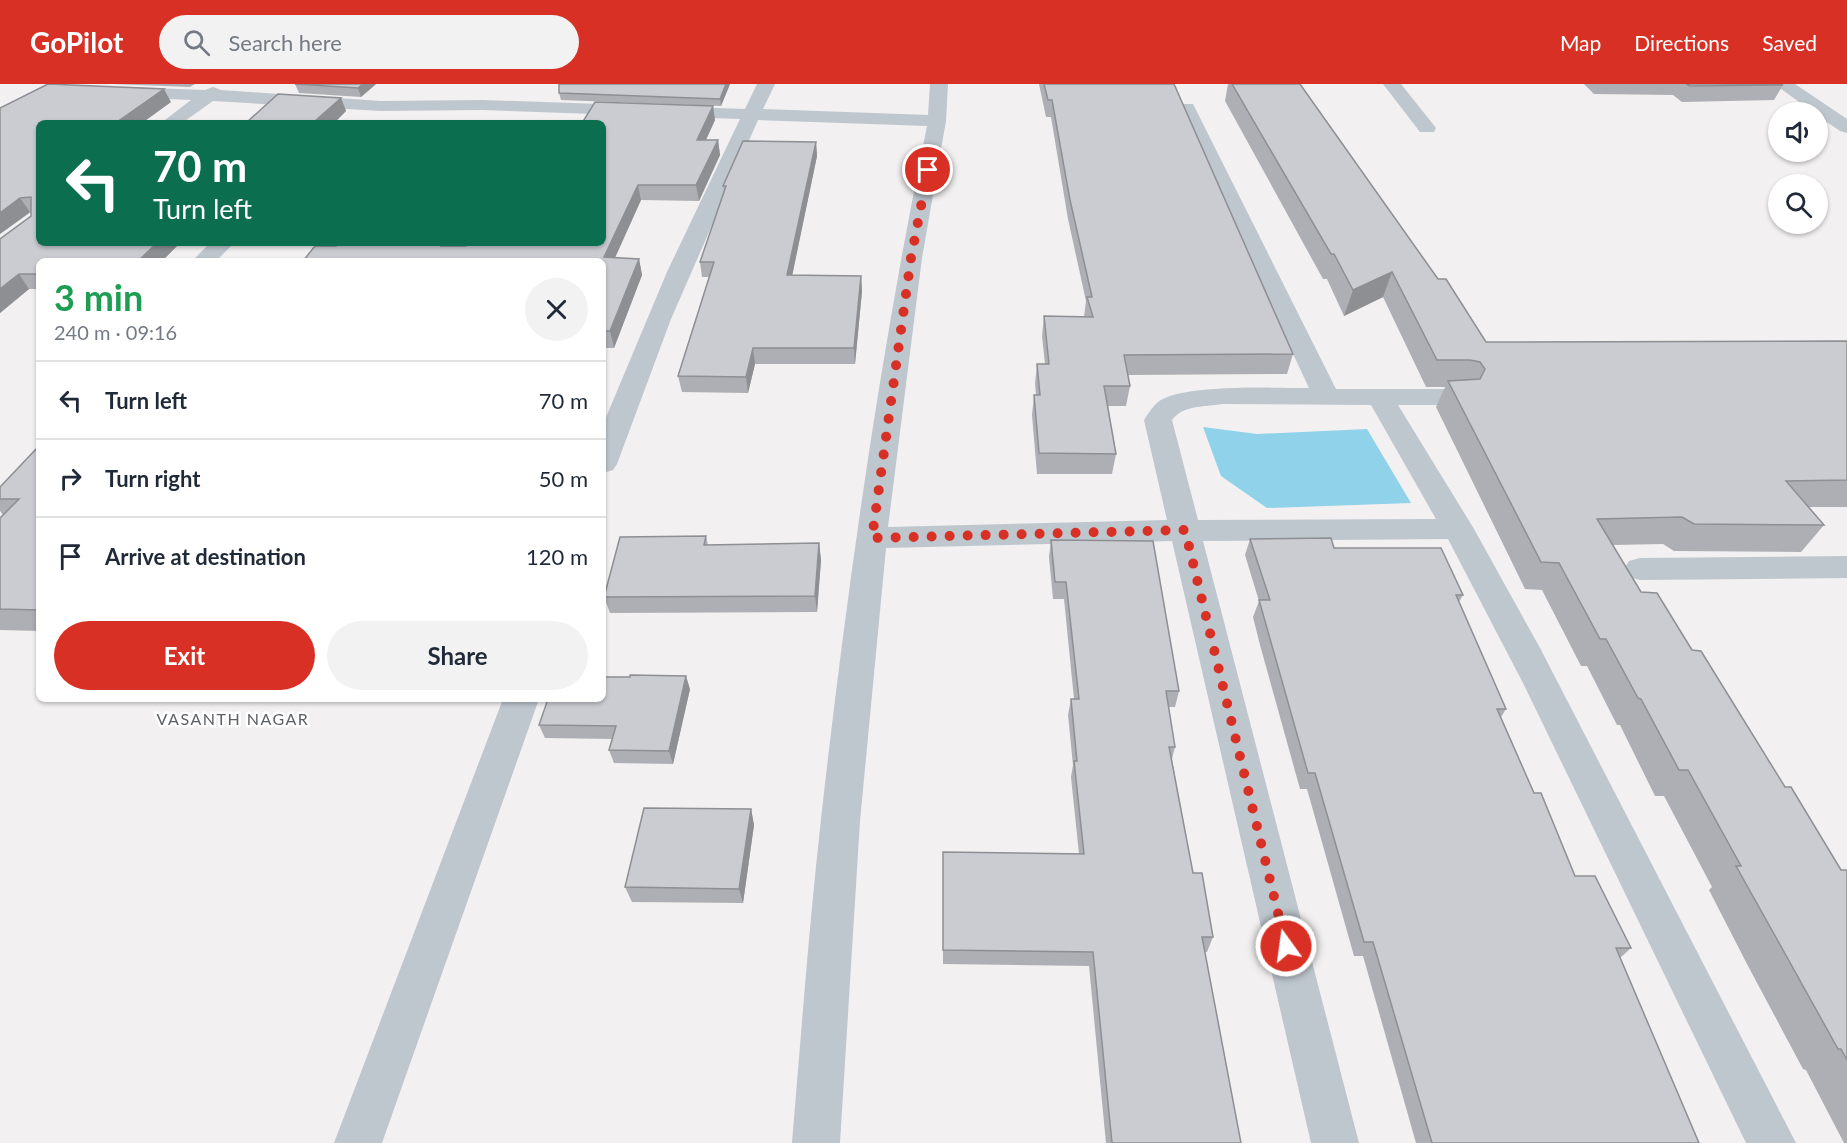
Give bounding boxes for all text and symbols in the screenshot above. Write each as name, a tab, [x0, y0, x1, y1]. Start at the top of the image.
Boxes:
search box	[159, 15, 579, 69]
text: GoPilot	[30, 25, 123, 59]
icon: search	[180, 26, 213, 59]
text: Search here	[228, 29, 342, 56]
text: Map	[1560, 30, 1601, 55]
text: Directions	[1634, 30, 1729, 55]
text: Saved	[1762, 30, 1817, 55]
map controls	[1768, 102, 1828, 234]
button: sound	[1768, 102, 1828, 162]
text: 70 m	[153, 141, 247, 191]
icon: left	[54, 144, 132, 222]
pin	[902, 144, 953, 195]
icon: arrive	[911, 153, 944, 186]
button: search	[1768, 174, 1828, 234]
text: Turn left	[153, 192, 252, 225]
text: 3 min	[54, 275, 143, 319]
button: close	[525, 278, 588, 341]
text: 240 m · 09:16	[54, 320, 177, 344]
icon: left	[54, 384, 87, 417]
text: Turn left	[105, 387, 187, 414]
text: 70 m	[539, 387, 588, 414]
icon: right	[54, 462, 87, 495]
text: Turn right	[105, 465, 200, 492]
text: 50 m	[539, 465, 588, 492]
icon: arrive	[54, 540, 87, 573]
text: Arrive at destination	[105, 543, 306, 570]
text: 120 m	[526, 543, 588, 570]
button: Exit	[54, 621, 315, 690]
button: Share	[327, 621, 588, 690]
district label: VASANTH NAGAR	[157, 709, 309, 728]
position arrow	[1254, 914, 1318, 978]

